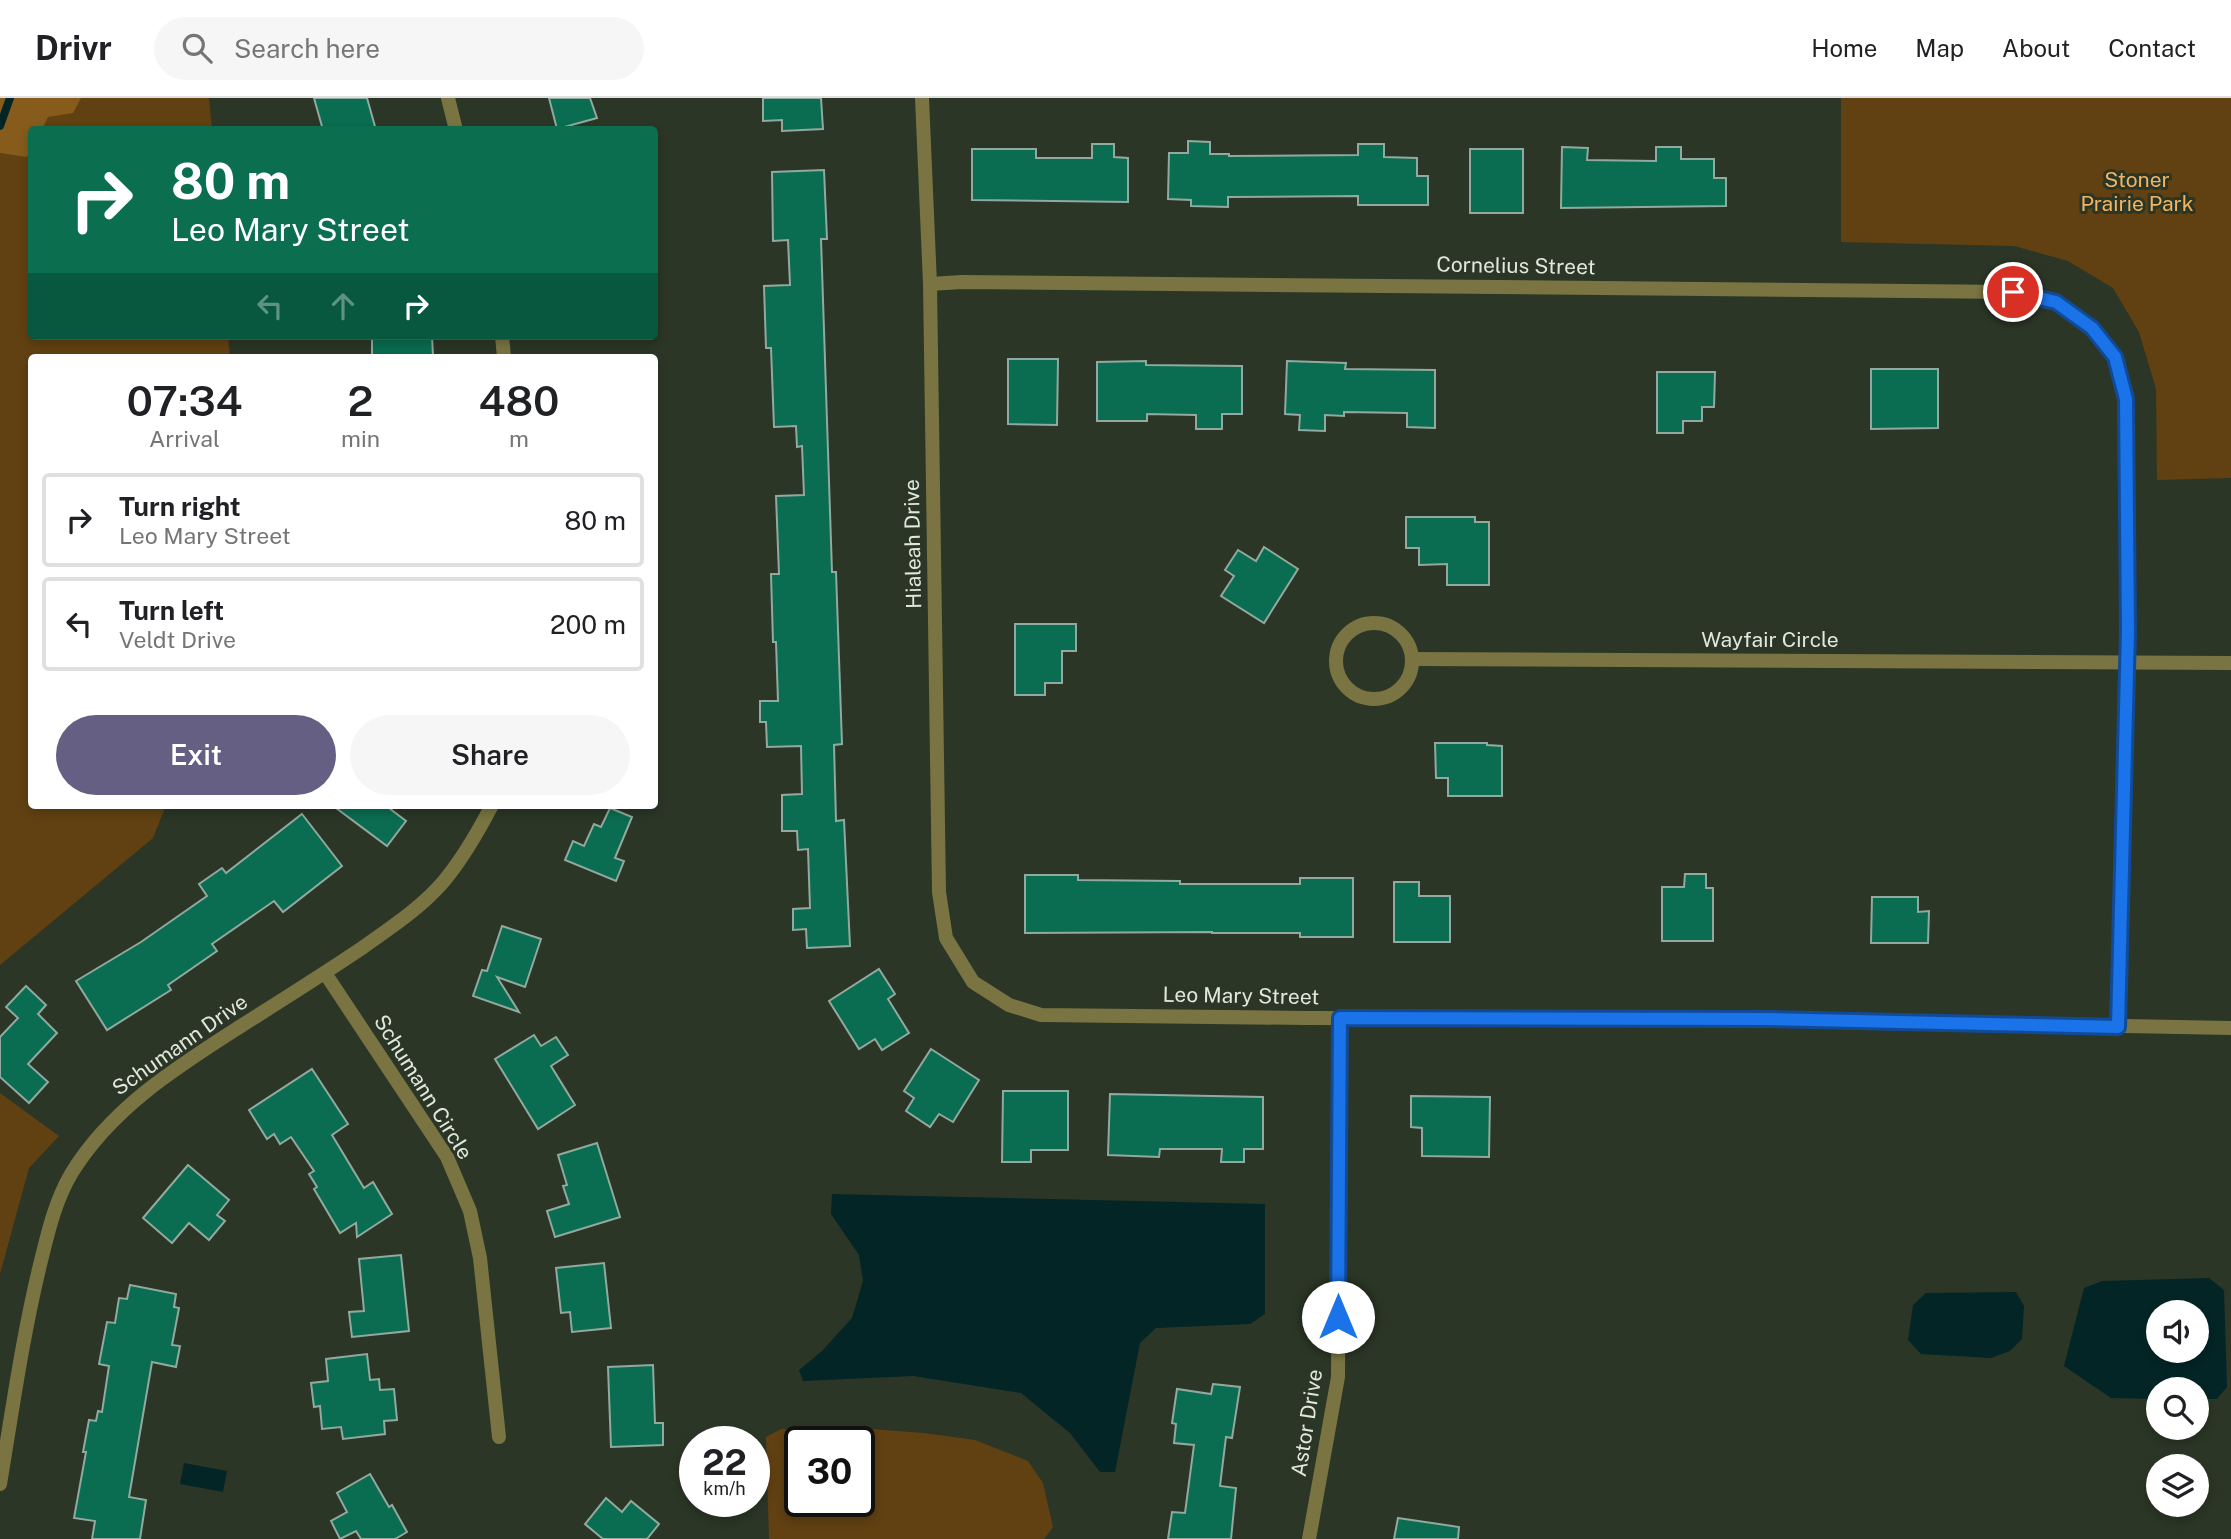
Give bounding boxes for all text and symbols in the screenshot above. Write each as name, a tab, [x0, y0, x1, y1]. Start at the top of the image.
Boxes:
search box	[154, 17, 644, 80]
text: Drivr	[35, 29, 112, 67]
icon: search	[178, 29, 216, 67]
text: Search here	[234, 33, 380, 64]
text: Home	[1811, 34, 1877, 62]
text: Map	[1915, 34, 1964, 62]
text: About	[2002, 34, 2070, 62]
text: Contact	[2108, 34, 2196, 62]
text: 80 m	[171, 152, 290, 210]
icon: right	[56, 154, 147, 245]
park label: Stoner Prairie Park	[2080, 167, 2194, 216]
text: Leo Mary Street	[171, 211, 410, 248]
street label: Cornelius Street	[1436, 252, 1596, 279]
pin	[1983, 262, 2043, 322]
icon: arrive	[1994, 273, 2032, 311]
icon: left	[251, 287, 289, 325]
icon: ahead	[324, 287, 362, 325]
icon: right	[397, 287, 435, 325]
text: 07:34	[126, 376, 243, 425]
text: 2	[348, 376, 374, 425]
text: 480	[479, 376, 560, 425]
text: Arrival	[149, 425, 220, 452]
text: min	[341, 425, 380, 452]
text: m	[509, 425, 529, 452]
street label: Hialeah Drive	[899, 479, 926, 609]
text: Turn right	[119, 491, 241, 522]
icon: right	[60, 501, 98, 539]
text: 80 m	[565, 505, 626, 536]
text: Leo Mary Street	[119, 522, 291, 549]
text: Turn left	[119, 595, 224, 626]
icon: left	[60, 605, 98, 643]
text: 200 m	[550, 609, 626, 640]
text: Veldt Drive	[119, 626, 236, 653]
street label: Wayfair Circle	[1701, 627, 1839, 652]
button: Exit	[56, 715, 336, 795]
button: Share	[350, 715, 630, 795]
street label: Leo Mary Street	[1162, 982, 1320, 1009]
street label: Schumann Drive	[107, 989, 252, 1100]
street label: Schumann Circle	[369, 1010, 478, 1164]
position arrow	[1301, 1280, 1375, 1354]
map controls	[2146, 1300, 2209, 1517]
button: sound	[2146, 1300, 2209, 1363]
street label: Astor Drive	[1286, 1367, 1327, 1478]
button: search	[2146, 1377, 2209, 1440]
speed limit sign: 30	[784, 1426, 875, 1517]
text: 22	[702, 1442, 747, 1483]
button: layers	[2146, 1454, 2209, 1517]
text: km/h	[703, 1478, 746, 1499]

